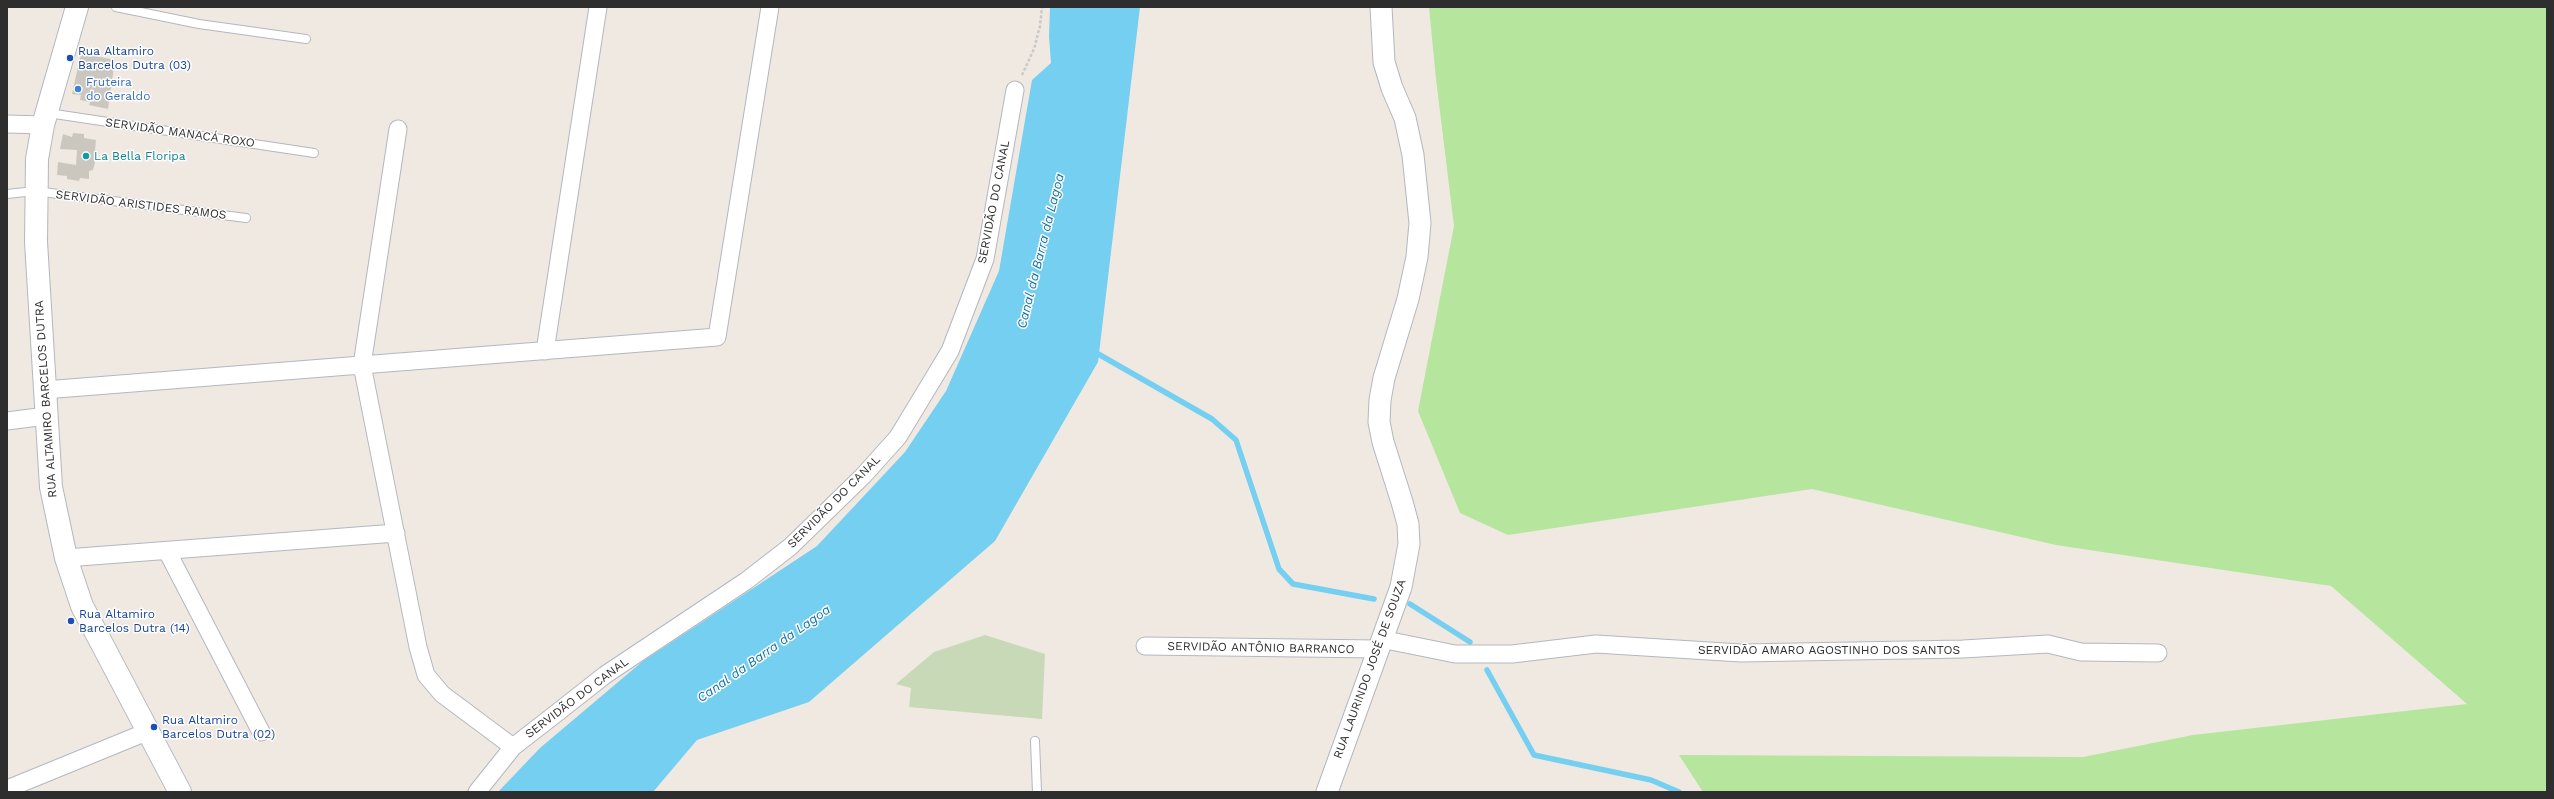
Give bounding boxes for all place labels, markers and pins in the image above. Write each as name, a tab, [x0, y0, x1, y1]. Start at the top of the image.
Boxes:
place label: Rua Altamiro Barcelos Dutra (03)	[78, 44, 191, 72]
marker: Rua Altamiro Barcelos Dutra (03)	[65, 53, 75, 63]
place label: Fruteira do Geraldo	[86, 75, 150, 103]
marker: Fruteira do Geraldo	[73, 84, 83, 94]
place label: La Bella Floripa	[94, 149, 186, 163]
marker: La Bella Floripa	[81, 151, 91, 161]
place label: Rua Altamiro Barcelos Dutra (14)	[79, 607, 190, 635]
marker: Rua Altamiro Barcelos Dutra (14)	[66, 616, 76, 626]
place label: Rua Altamiro Barcelos Dutra (02)	[162, 713, 275, 741]
marker: Rua Altamiro Barcelos Dutra (02)	[149, 722, 159, 732]

